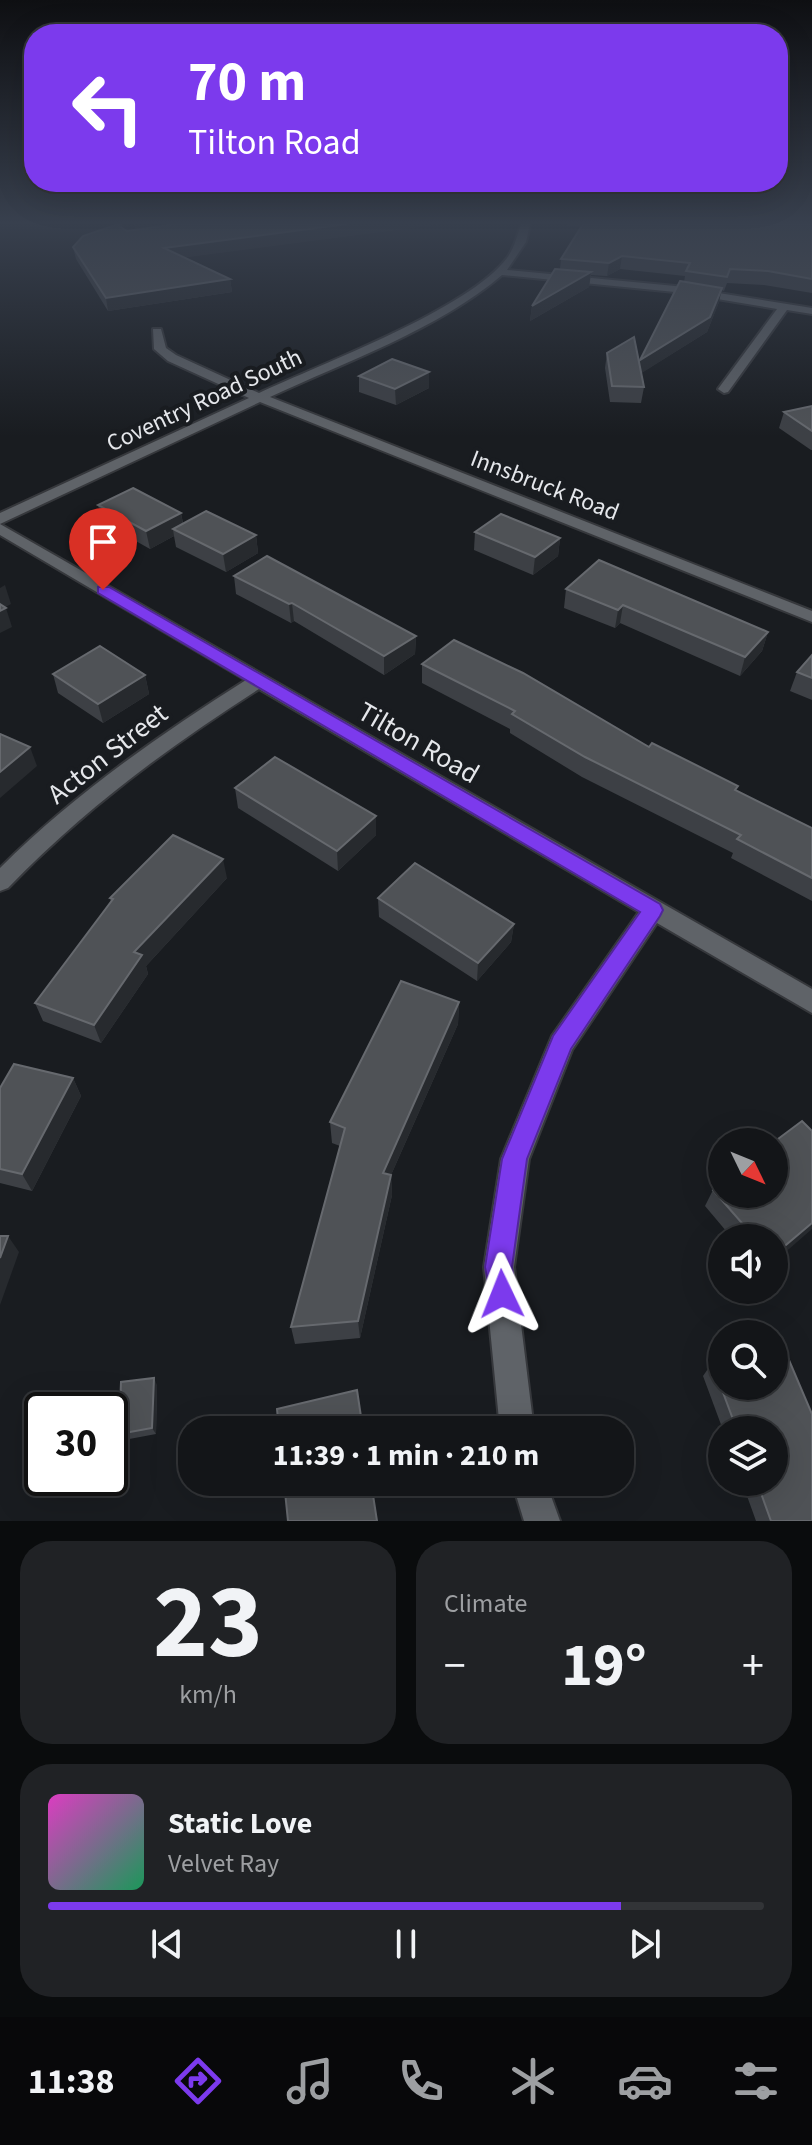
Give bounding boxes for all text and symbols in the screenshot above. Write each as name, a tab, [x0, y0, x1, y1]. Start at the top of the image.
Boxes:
text: 70 m	[188, 43, 306, 122]
icon: left	[56, 56, 160, 160]
text: Tilton Road	[188, 117, 361, 168]
street label: Coventry Road South	[101, 340, 308, 461]
street label: Innsbruck Road	[466, 441, 624, 530]
pin	[69, 508, 137, 590]
icon: arrive	[81, 520, 125, 564]
street label: Tilton Road	[350, 692, 487, 794]
street label: Acton Street	[39, 694, 177, 814]
north arrow	[708, 1128, 788, 1208]
map controls	[708, 1128, 788, 1496]
button: sound	[708, 1224, 788, 1304]
position arrow	[460, 1252, 544, 1336]
button: search	[708, 1320, 788, 1400]
speed limit sign: 30	[24, 1392, 128, 1496]
button: layers	[708, 1416, 788, 1496]
text: 11:39 · 1 min · 210 m	[273, 1434, 539, 1477]
text: 23	[153, 1550, 263, 1698]
text: Climate	[444, 1585, 528, 1622]
text: 19°	[561, 1624, 647, 1709]
text: −	[444, 1635, 466, 1698]
text: +	[742, 1635, 764, 1698]
text: km/h	[179, 1676, 237, 1713]
text: Static Love	[168, 1802, 312, 1845]
text: Velvet Ray	[168, 1845, 279, 1882]
icon: previous	[145, 1922, 189, 1966]
icon: pause	[384, 1922, 428, 1966]
icon: next	[623, 1922, 667, 1966]
icon: directions	[170, 2053, 226, 2109]
icon: music	[282, 2053, 338, 2109]
icon: phone	[393, 2053, 449, 2109]
icon: climate	[505, 2053, 561, 2109]
icon: car	[617, 2053, 673, 2109]
icon: filters	[728, 2053, 784, 2109]
text: 11:38	[28, 2056, 115, 2107]

